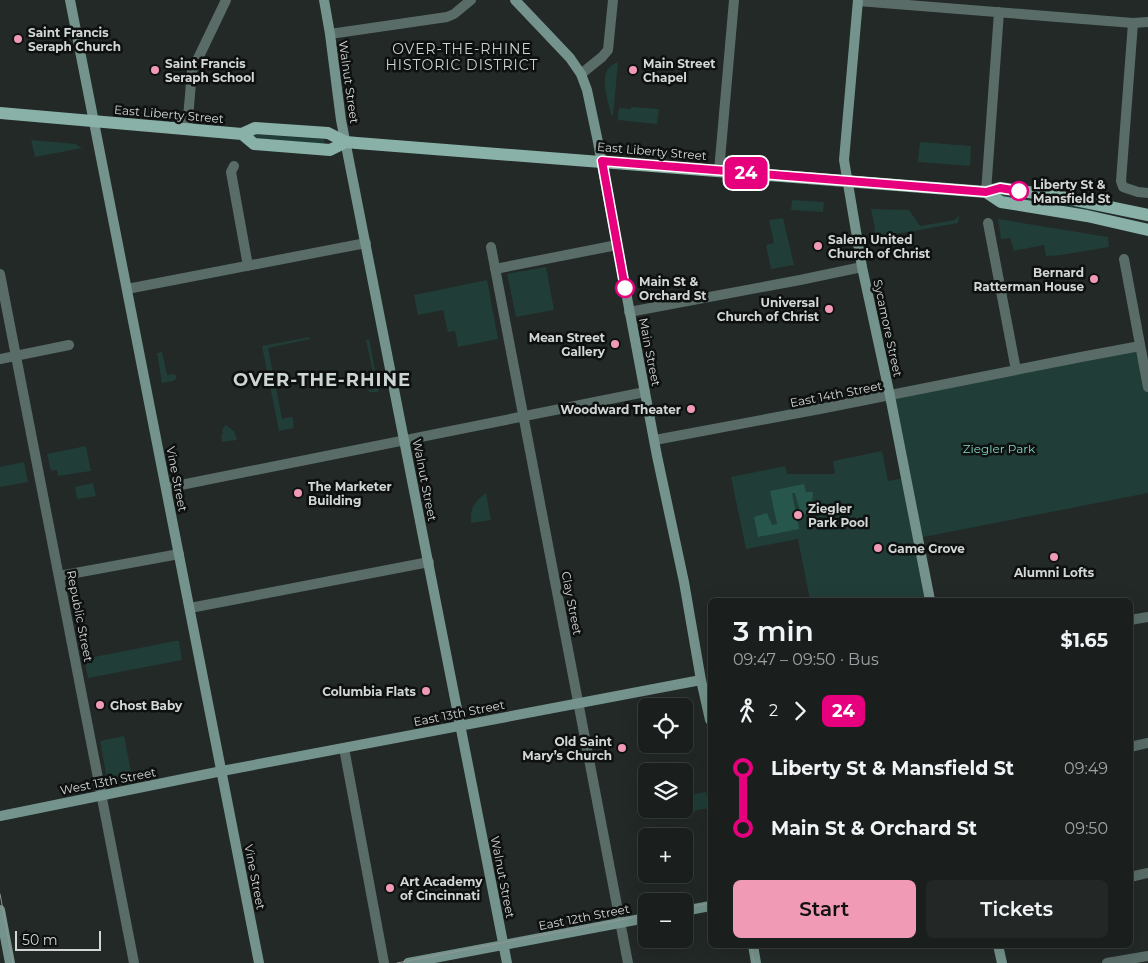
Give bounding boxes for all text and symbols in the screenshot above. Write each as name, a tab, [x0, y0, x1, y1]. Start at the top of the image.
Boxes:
place label: Saint Francis Seraph Church	[28, 25, 121, 54]
marker: Saint Francis Seraph Church	[12, 33, 24, 45]
street label: Walnut Street	[336, 40, 362, 124]
district label: OVER-THE-RHINE HISTORIC DISTRICT	[385, 40, 539, 74]
place label: Saint Francis Seraph School	[165, 56, 255, 85]
place label: Main Street Chapel	[643, 56, 716, 85]
marker: Saint Francis Seraph School	[149, 64, 161, 76]
marker: Main Street Chapel	[627, 64, 639, 76]
street label: East Liberty Street	[114, 102, 225, 126]
street label: East Liberty Street	[597, 139, 708, 163]
line badge: 24	[724, 157, 768, 189]
text: 24	[735, 162, 757, 184]
place label: Liberty St & Mansfield St	[1033, 177, 1111, 206]
marker: Liberty St & Mansfield St	[1009, 181, 1029, 201]
place label: Salem United Church of Christ	[828, 232, 931, 261]
marker: Salem United Church of Christ	[812, 240, 824, 252]
place label: Bernard Ratterman House	[974, 265, 1084, 294]
marker: Bernard Ratterman House	[1088, 273, 1100, 285]
place label: Main St & Orchard St	[639, 274, 707, 303]
marker: Main St & Orchard St	[615, 278, 635, 298]
street label: Sycamore Street	[870, 278, 906, 378]
place label: Universal Church of Christ	[717, 295, 820, 324]
marker: Universal Church of Christ	[823, 303, 835, 315]
street label: Main Street	[636, 317, 664, 388]
place label: Mean Street Gallery	[529, 330, 606, 359]
marker: Mean Street Gallery	[609, 338, 621, 350]
district label: OVER-THE-RHINE	[233, 369, 411, 391]
street label: East 14th Street	[789, 378, 883, 410]
place label: Woodward Theater	[560, 402, 681, 417]
marker: Woodward Theater	[685, 403, 697, 415]
street label: Walnut Street	[410, 438, 440, 523]
park label: Ziegler Park	[963, 441, 1036, 456]
street label: Vine Street	[163, 445, 191, 513]
place label: The Marketer Building	[308, 479, 392, 508]
marker: The Marketer Building	[292, 487, 304, 499]
place label: Ziegler Park Pool	[808, 501, 868, 530]
marker: Ziegler Park Pool	[792, 509, 804, 521]
place label: Game Grove	[888, 541, 965, 556]
marker: Game Grove	[872, 542, 884, 554]
marker: Alumni Lofts	[1048, 551, 1060, 563]
place label: Alumni Lofts	[1013, 565, 1095, 580]
street label: Republic Street	[64, 569, 96, 663]
street label: Clay Street	[558, 570, 586, 636]
text: 3 min	[733, 614, 814, 648]
text: $1.65	[1060, 629, 1108, 652]
text: 09:47 – 09:50 · Bus	[733, 650, 879, 669]
place label: Columbia Flats	[322, 684, 417, 699]
marker: Columbia Flats	[420, 685, 432, 697]
street label: East 13th Street	[412, 697, 506, 729]
icon: walk	[733, 697, 761, 725]
icon: forward	[786, 697, 814, 725]
place label: Ghost Baby	[110, 698, 183, 713]
map controls	[638, 698, 693, 948]
button: locate	[638, 698, 693, 753]
marker: Ghost Baby	[94, 699, 106, 711]
text: 24	[832, 700, 855, 722]
text: 2	[769, 701, 778, 720]
place label: Old Saint Mary’s Church	[522, 734, 613, 763]
marker: Old Saint Mary’s Church	[616, 742, 628, 754]
text: Liberty St & Mansfield St	[771, 757, 1014, 780]
text: 09:49	[1064, 759, 1108, 778]
button: layers	[638, 763, 693, 818]
street label: West 13th Street	[59, 764, 157, 798]
text: Main St & Orchard St	[771, 817, 977, 840]
text: 09:50	[1065, 819, 1108, 838]
button: +	[638, 828, 693, 883]
street label: Walnut Street	[488, 835, 518, 920]
street label: Vine Street	[241, 843, 269, 911]
place label: Art Academy of Cincinnati	[399, 874, 483, 903]
button: Start	[733, 880, 916, 938]
button: Tickets	[926, 880, 1108, 938]
marker: Art Academy of Cincinnati	[384, 882, 396, 894]
button: −	[638, 893, 693, 948]
street label: East 12th Street	[537, 901, 631, 933]
scale bar	[15, 928, 101, 951]
text: 50 m	[22, 931, 58, 949]

